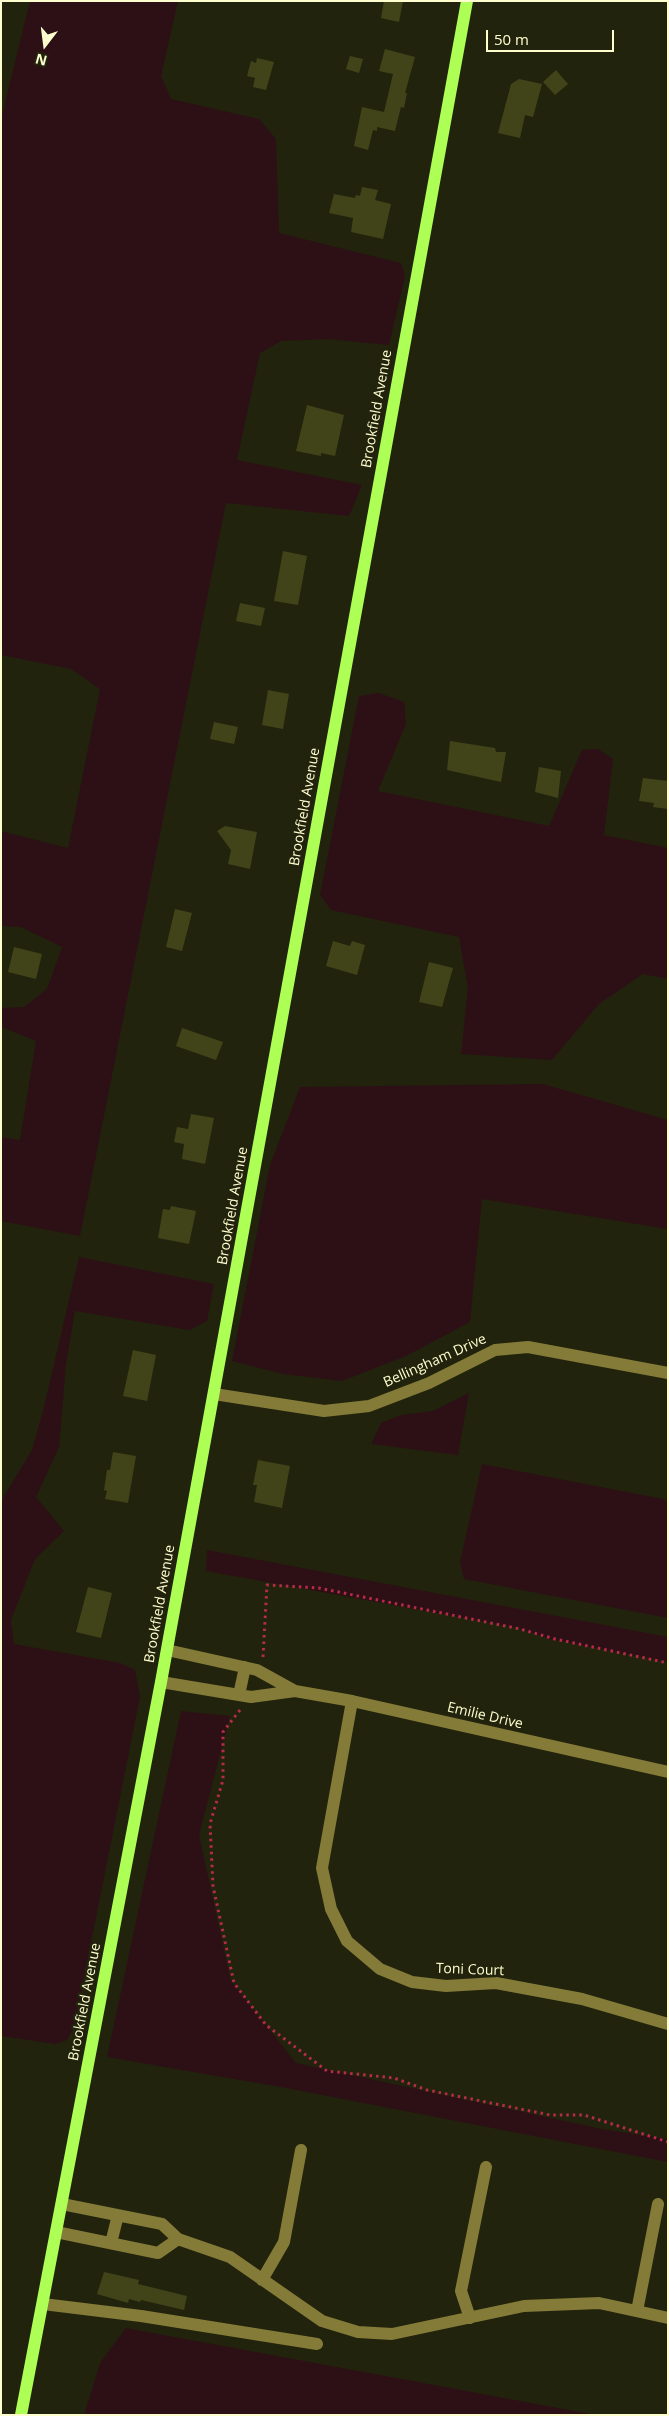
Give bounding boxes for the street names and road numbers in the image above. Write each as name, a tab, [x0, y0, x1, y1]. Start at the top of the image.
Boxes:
street label: Brookfield Avenue	[358, 349, 396, 469]
street label: Brookfield Avenue	[286, 747, 324, 867]
street label: Brookfield Avenue	[214, 1146, 252, 1266]
street label: Bellingham Drive	[381, 1331, 489, 1391]
street label: Brookfield Avenue	[141, 1544, 179, 1664]
street label: Emilie Drive	[446, 1699, 524, 1733]
street label: Brookfield Avenue	[65, 1942, 105, 2062]
street label: Toni Court	[436, 1960, 504, 1980]

